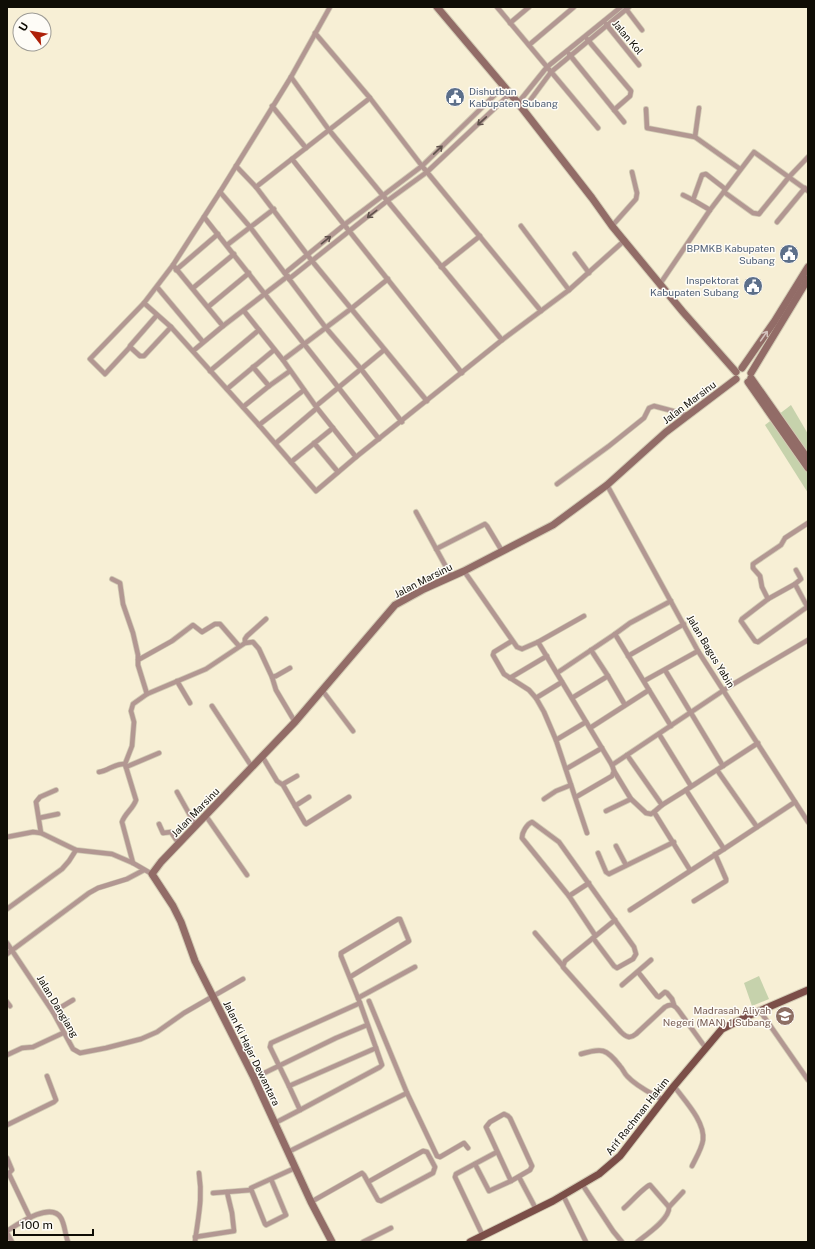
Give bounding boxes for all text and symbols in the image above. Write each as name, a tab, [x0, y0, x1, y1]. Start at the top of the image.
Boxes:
north arrow	[12, 12, 52, 52]
street label: Jalan Kol	[610, 17, 646, 57]
text: U	[16, 20, 31, 33]
place label: Dishutbun Kabupaten Subang	[469, 85, 558, 109]
public building icon: Dishutbun Kabupaten Subang	[444, 86, 466, 108]
one-way arrow	[477, 116, 487, 126]
one-way arrow	[433, 146, 443, 155]
one-way arrow	[367, 209, 378, 218]
one-way arrow	[321, 235, 332, 244]
place label: BPMKB Kabupaten Subang	[687, 242, 775, 266]
public building icon: BPMKB Kabupaten Subang	[778, 243, 800, 265]
place label: Inspektorat Kabupaten Subang	[650, 274, 739, 298]
public building icon: Inspektorat Kabupaten Subang	[742, 275, 764, 297]
one-way arrow	[760, 331, 768, 342]
street label: Jalan Marsinu	[660, 378, 718, 426]
street label: Jalan Marsinu	[392, 560, 454, 600]
street label: Jalan Bagus Yabin	[684, 612, 738, 690]
street label: Jalan Marsinu	[169, 785, 222, 839]
street label: Jalan Dangiang	[35, 973, 81, 1039]
street label: Jalan Ki Hajar Dewantara	[221, 998, 283, 1108]
place label: Madrasah Aliyah Negeri (MAN) 1 Subang	[663, 1004, 771, 1028]
school or university icon: Madrasah Aliyah Negeri (MAN) 1 Subang	[774, 1005, 796, 1027]
street label: Arif Rachman Hakim	[603, 1075, 671, 1157]
scale bar	[14, 1211, 93, 1237]
text: 100 m	[20, 1218, 53, 1232]

